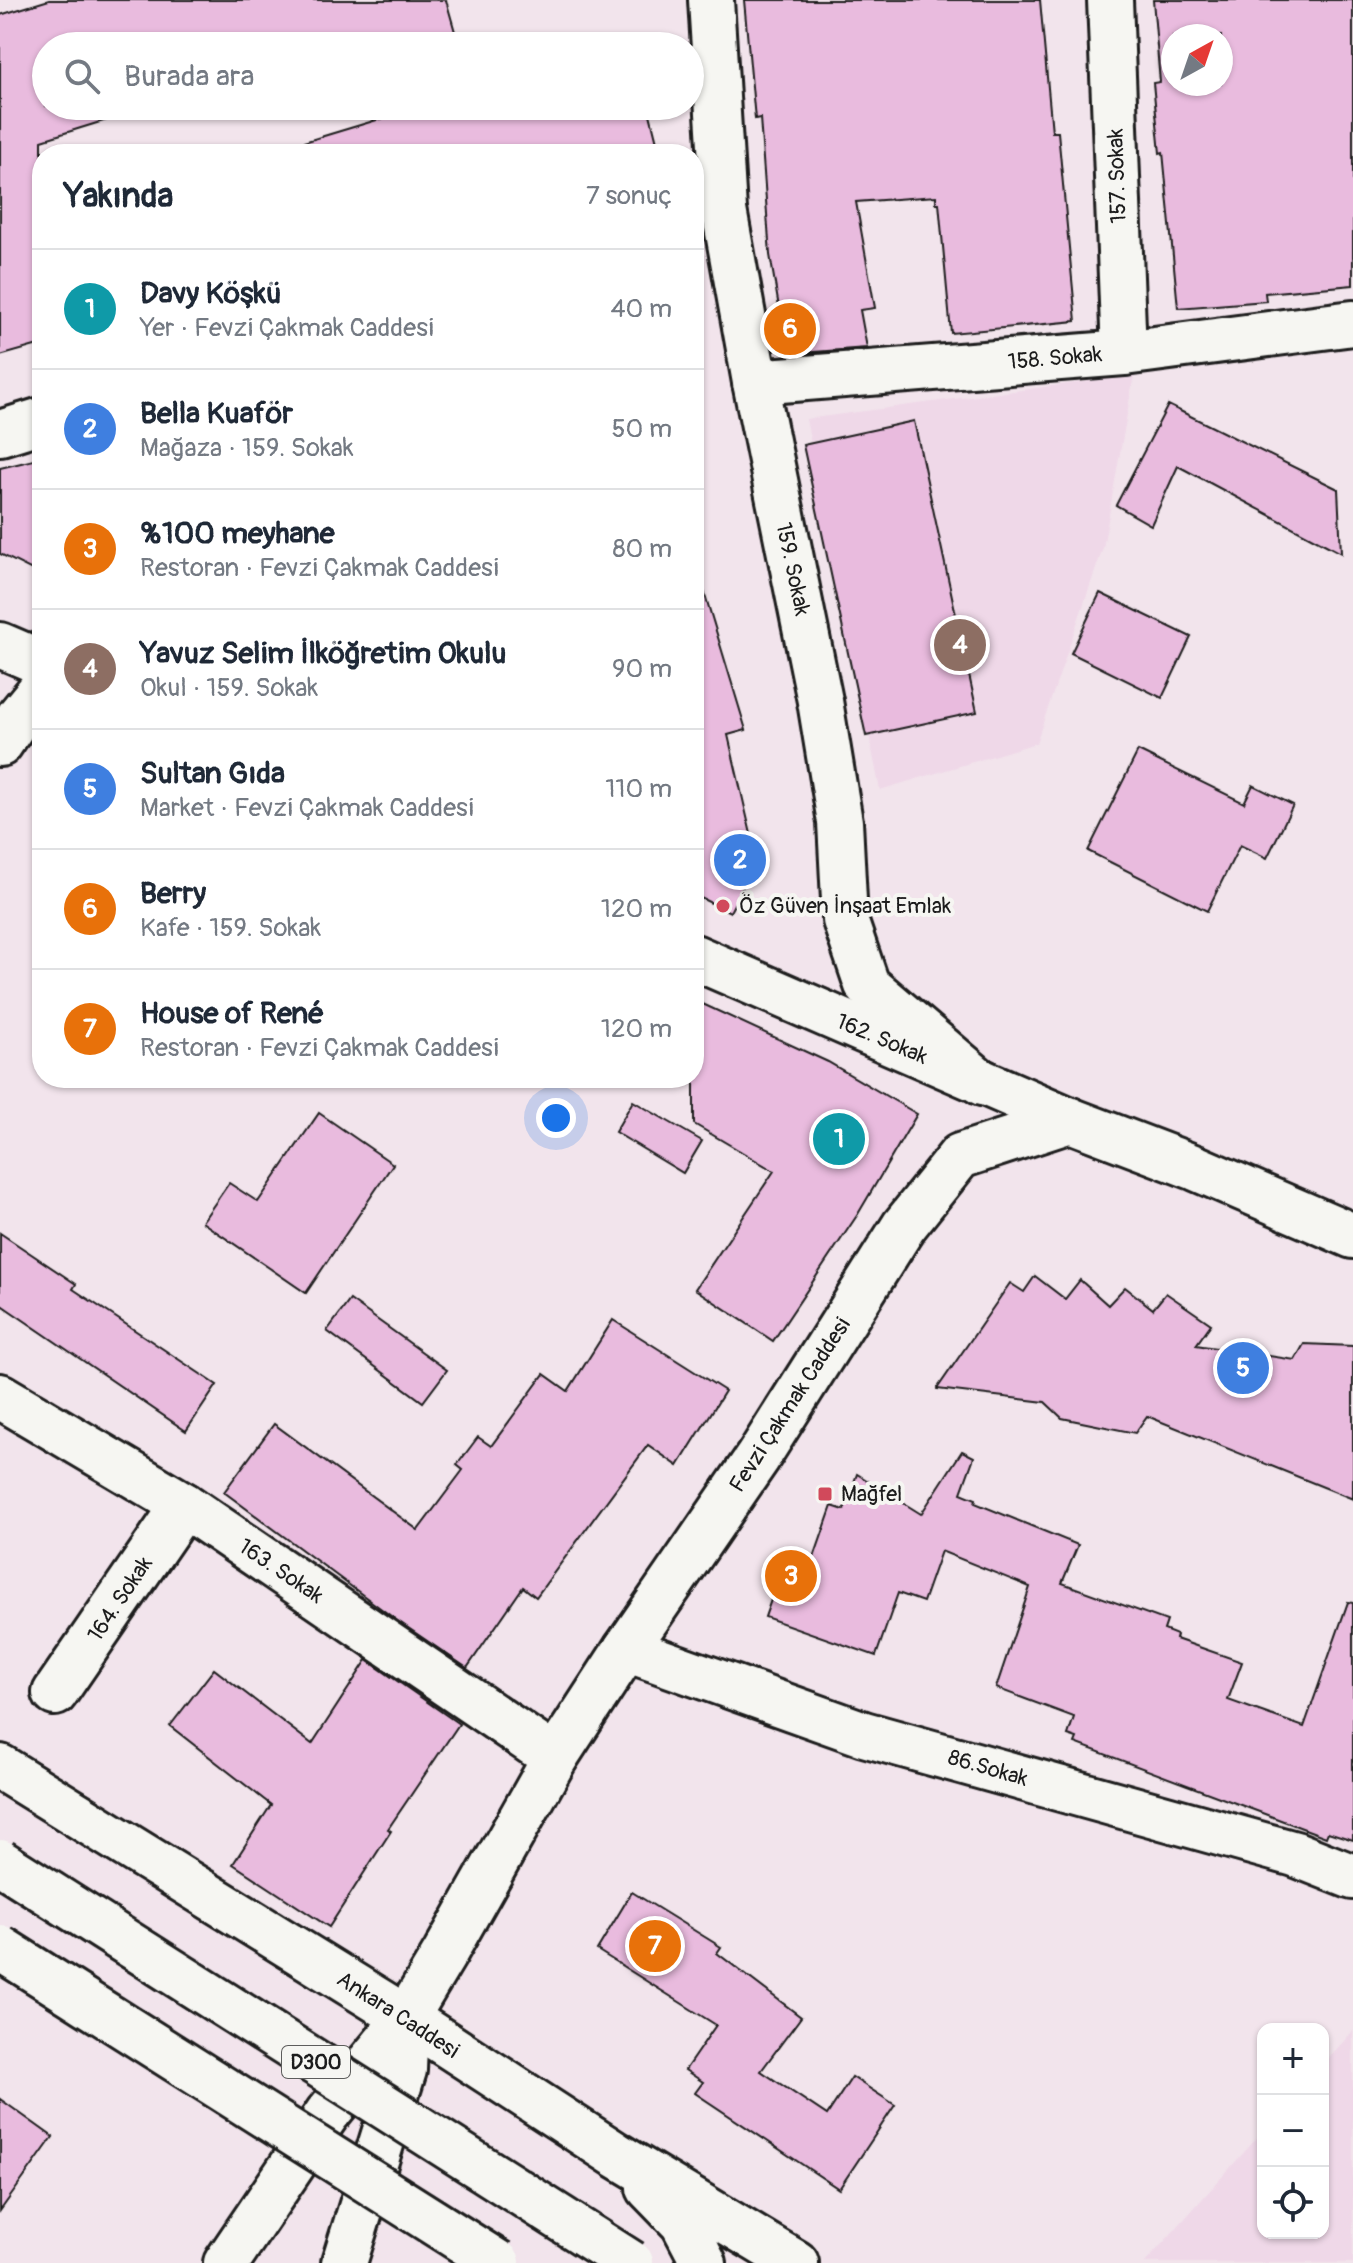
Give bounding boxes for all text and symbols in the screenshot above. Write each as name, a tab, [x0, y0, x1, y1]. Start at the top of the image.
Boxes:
north arrow	[1161, 24, 1233, 96]
search box	[32, 32, 704, 120]
icon: search	[60, 54, 104, 98]
text: Burada ara	[124, 58, 255, 95]
street label: 157. Sokak	[1101, 128, 1133, 224]
text: Yakında	[64, 175, 173, 218]
text: 7 sonuç	[586, 180, 672, 212]
text: Davy Köşkü	[140, 275, 282, 312]
text: 1	[85, 293, 95, 325]
text: 40 m	[610, 293, 672, 325]
pin: 6	[764, 299, 816, 359]
text: Yer · Fevzi Çakmak Caddesi	[140, 312, 434, 344]
street label: 158. Sokak	[1007, 340, 1103, 376]
text: Bella Kuaför	[140, 395, 293, 432]
text: 2	[83, 413, 97, 445]
text: 50 m	[611, 413, 672, 445]
text: Mağaza · 159. Sokak	[140, 432, 354, 464]
text: %100 meyhane	[140, 515, 334, 552]
street label: 159. Sokak	[769, 520, 817, 618]
text: 3	[83, 533, 97, 565]
text: 80 m	[612, 533, 672, 565]
text: Restoran · Fevzi Çakmak Caddesi	[140, 552, 499, 584]
pin: 4	[934, 615, 986, 675]
text: Yavuz Selim İlköğretim Okulu	[140, 635, 506, 672]
text: 4	[82, 653, 98, 685]
text: 90 m	[612, 653, 672, 685]
text: Okul · 159. Sokak	[140, 672, 318, 704]
text: Sultan Gıda	[140, 755, 285, 792]
text: 5	[83, 773, 97, 805]
text: 110 m	[605, 773, 672, 805]
text: Market · Fevzi Çakmak Caddesi	[140, 792, 474, 824]
pin: 2	[714, 830, 766, 890]
text: Berry	[140, 875, 206, 912]
place label: Öz Güven İnşaat Emlak	[739, 892, 951, 920]
text: 6	[82, 893, 98, 925]
text: 120 m	[601, 893, 672, 925]
marker: Öz Güven İnşaat Emlak	[714, 897, 732, 915]
text: Kafe · 159. Sokak	[140, 912, 321, 944]
text: House of René	[140, 995, 324, 1032]
street label: 162. Sokak	[832, 1007, 932, 1071]
text: 7	[83, 1013, 97, 1045]
text: 120 m	[601, 1013, 672, 1045]
text: Restoran · Fevzi Çakmak Caddesi	[140, 1032, 499, 1064]
your location	[536, 1098, 576, 1138]
pin: 1	[813, 1109, 865, 1169]
street label: Fevzi Çakmak Caddesi	[723, 1312, 857, 1498]
pin: 5	[1217, 1338, 1269, 1398]
place label: Mağfel	[841, 1480, 902, 1508]
marker: Mağfel	[816, 1485, 834, 1503]
street label: 163. Sokak	[233, 1532, 329, 1610]
pin: 3	[765, 1546, 817, 1606]
street label: 164. Sokak	[81, 1551, 159, 1647]
street label: 86.Sokak	[945, 1743, 1031, 1793]
pin: 7	[629, 1916, 681, 1976]
street label: Ankara Caddesi	[332, 1965, 464, 2065]
map controls	[1257, 2023, 1329, 2239]
button: +	[1257, 2023, 1329, 2095]
road number: D300	[282, 2046, 350, 2078]
button: −	[1257, 2095, 1329, 2167]
button: locate	[1257, 2167, 1329, 2239]

